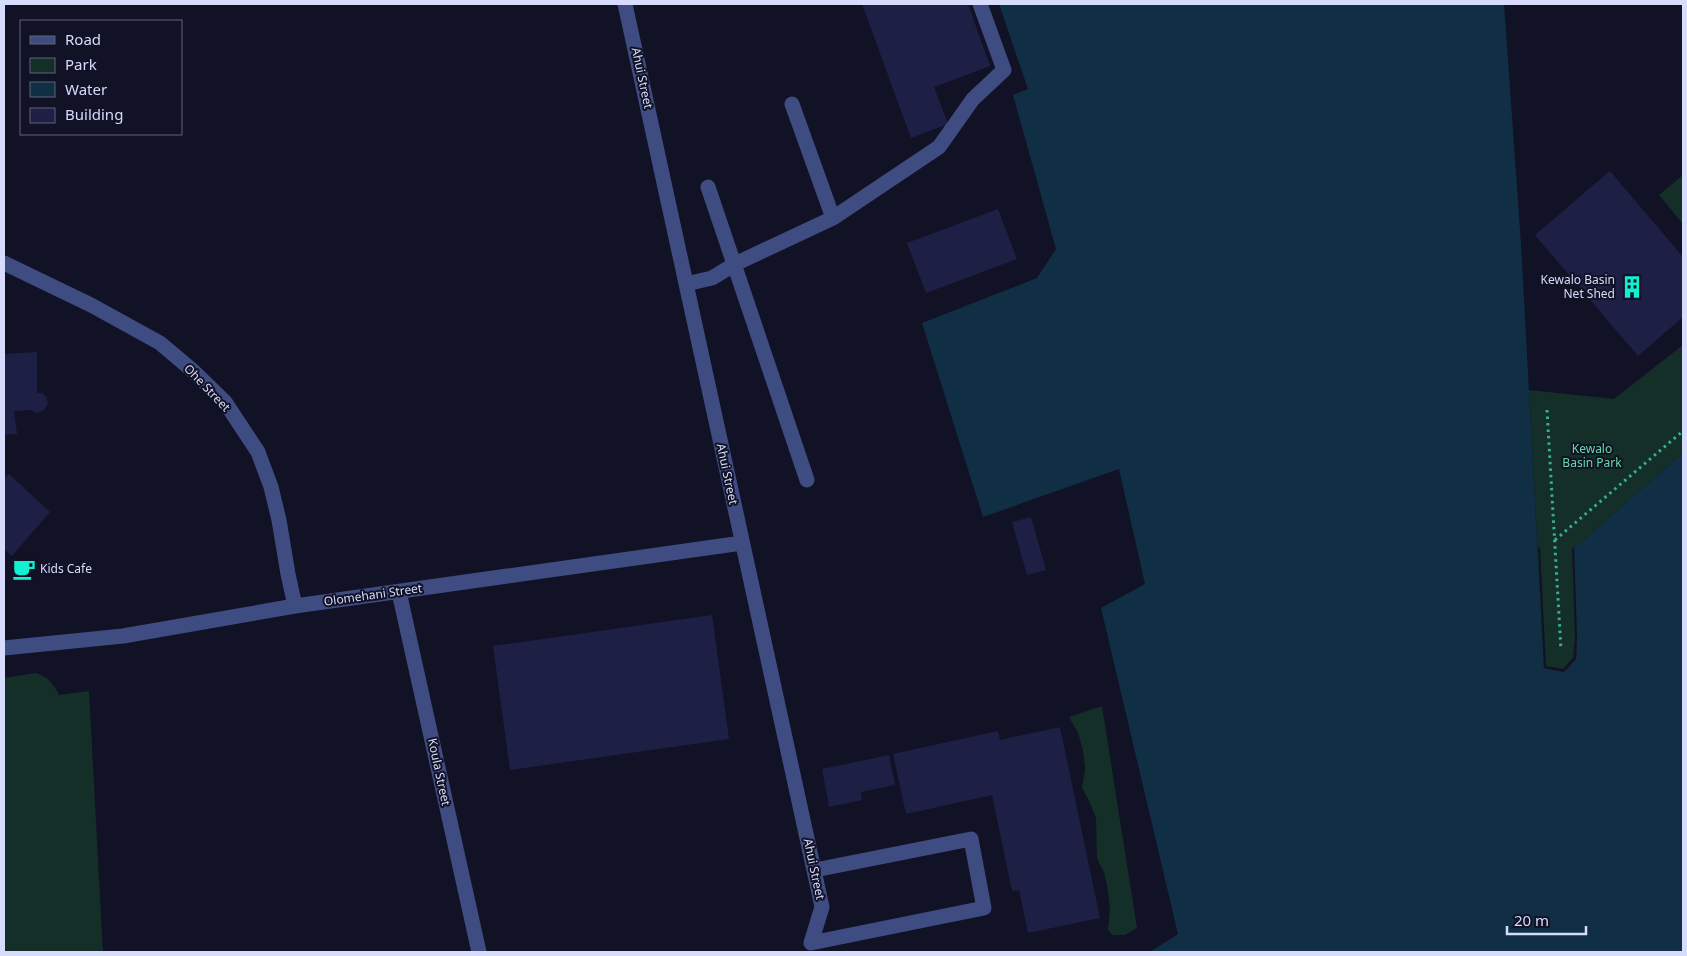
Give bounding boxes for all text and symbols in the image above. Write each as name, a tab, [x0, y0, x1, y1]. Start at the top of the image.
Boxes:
legend	[20, 20, 182, 135]
text: Road	[65, 29, 101, 49]
street label: Ahui Street	[628, 46, 657, 111]
text: Park	[65, 54, 97, 74]
text: Water	[65, 79, 107, 99]
text: Building	[65, 104, 123, 124]
place label: Kewalo Basin Net Shed	[1541, 271, 1615, 302]
building icon: Kewalo Basin Net Shed	[1619, 274, 1645, 300]
street label: Ohe Street	[180, 360, 235, 416]
park label: Kewalo Basin Park	[1562, 440, 1622, 471]
street label: Ahui Street	[713, 442, 742, 507]
cafe icon: Kids Cafe	[11, 556, 37, 582]
place label: Kids Cafe	[40, 560, 92, 577]
street label: Olomehani Street	[323, 579, 424, 610]
street label: Koula Street	[424, 737, 455, 808]
street label: Ahui Street	[800, 837, 829, 902]
scale bar	[1507, 904, 1586, 936]
text: 20 m	[1514, 910, 1549, 930]

